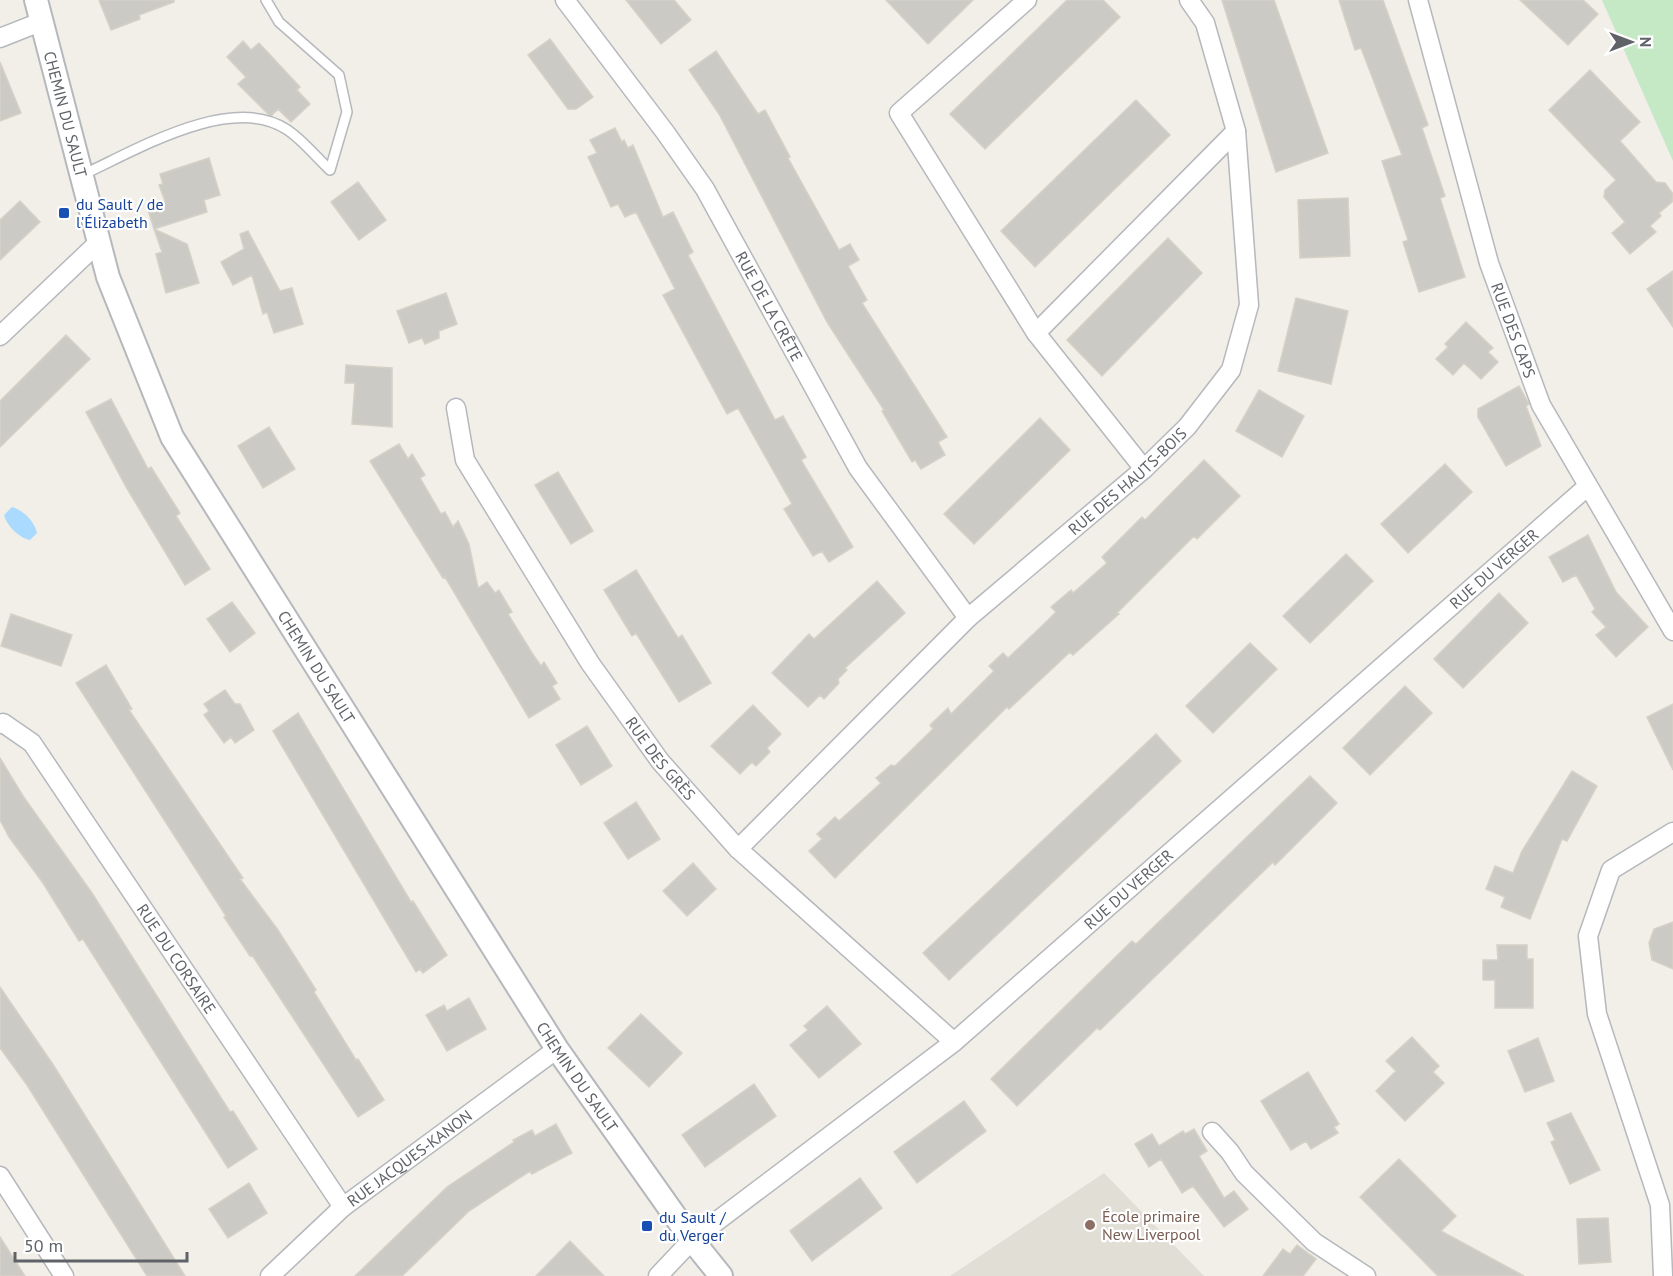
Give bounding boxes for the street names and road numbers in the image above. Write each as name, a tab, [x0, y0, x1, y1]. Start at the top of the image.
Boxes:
street label: CHEMIN DU SAULT	[40, 49, 92, 180]
street label: RUE DE LA CRÊTE	[731, 248, 807, 365]
street label: RUE DES CAPS	[1487, 280, 1540, 381]
street label: RUE DES HAUTS-BOIS	[1064, 423, 1191, 539]
street label: RUE DU VERGER	[1445, 524, 1543, 613]
street label: CHEMIN DU SAULT	[274, 607, 360, 727]
street label: RUE DES GRÈS	[622, 713, 700, 804]
street label: RUE DU VERGER	[1080, 845, 1177, 933]
street label: RUE DU CORSAIRE	[133, 900, 220, 1017]
street label: CHEMIN DU SAULT	[532, 1018, 623, 1136]
street label: RUE JACQUES-KANON	[343, 1105, 476, 1211]

